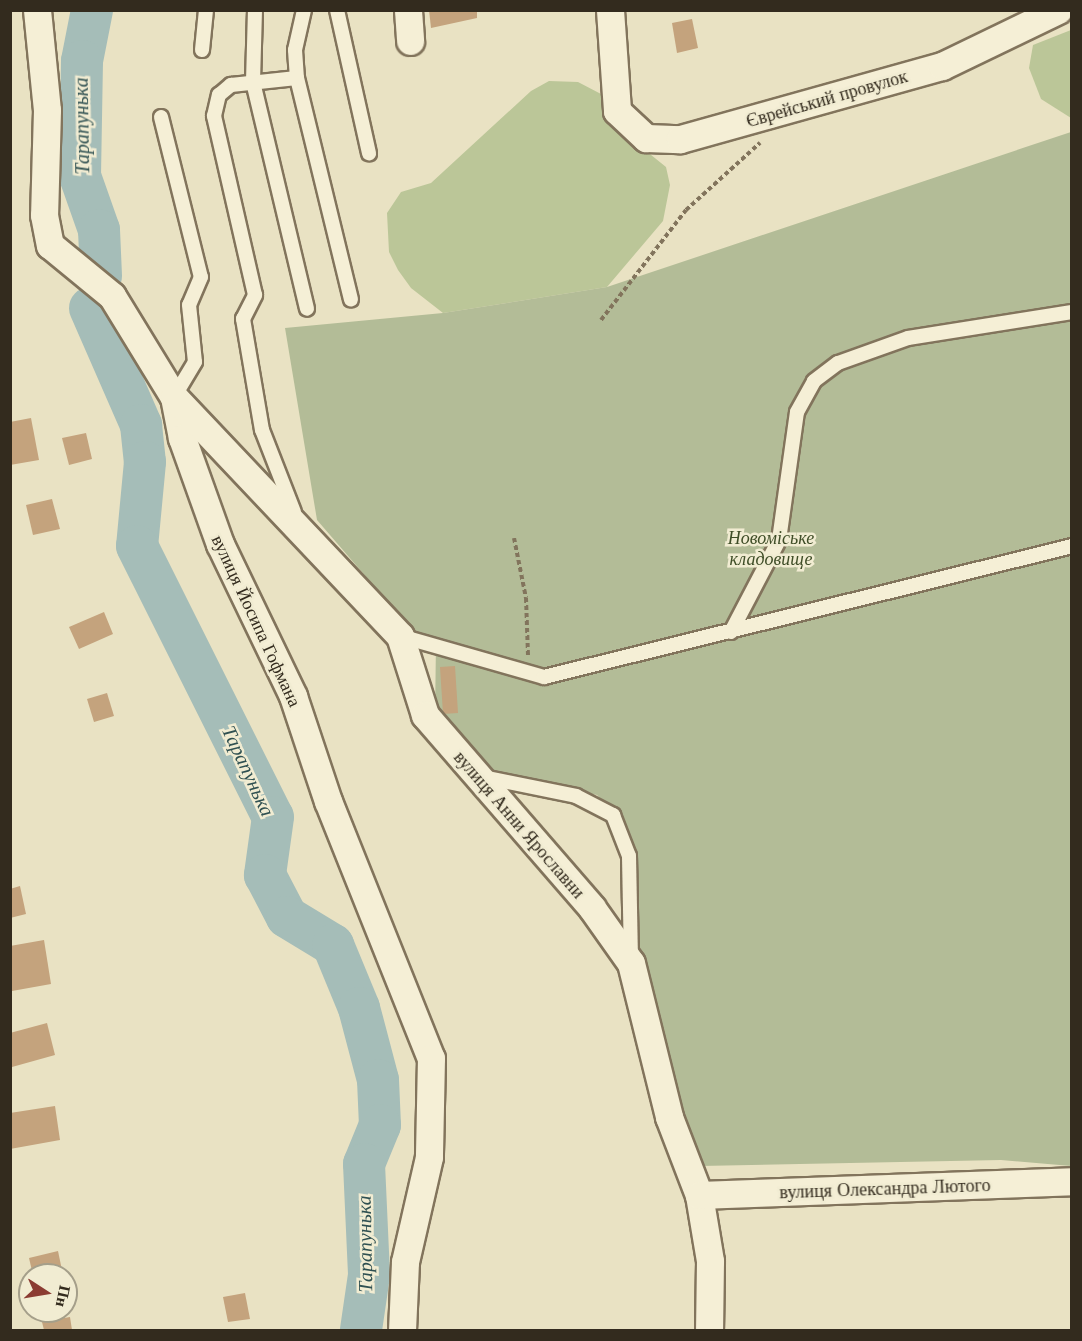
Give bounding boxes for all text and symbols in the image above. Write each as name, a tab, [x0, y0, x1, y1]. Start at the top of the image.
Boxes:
street label: Єврейський провулок	[744, 66, 910, 132]
water label: Тарапунька	[69, 77, 95, 175]
park label: Новоміське кладовище	[728, 528, 814, 570]
street label: вулиця Йосипа Гофмана	[207, 532, 305, 710]
water label: Тарапунька	[217, 722, 279, 820]
street label: вулиця Анни Ярославни	[449, 747, 589, 903]
street label: вулиця Олександра Лютого	[779, 1175, 991, 1203]
water label: Тарапунька	[352, 1195, 378, 1293]
north arrow	[18, 1263, 78, 1323]
text: Пн	[52, 1284, 76, 1309]

